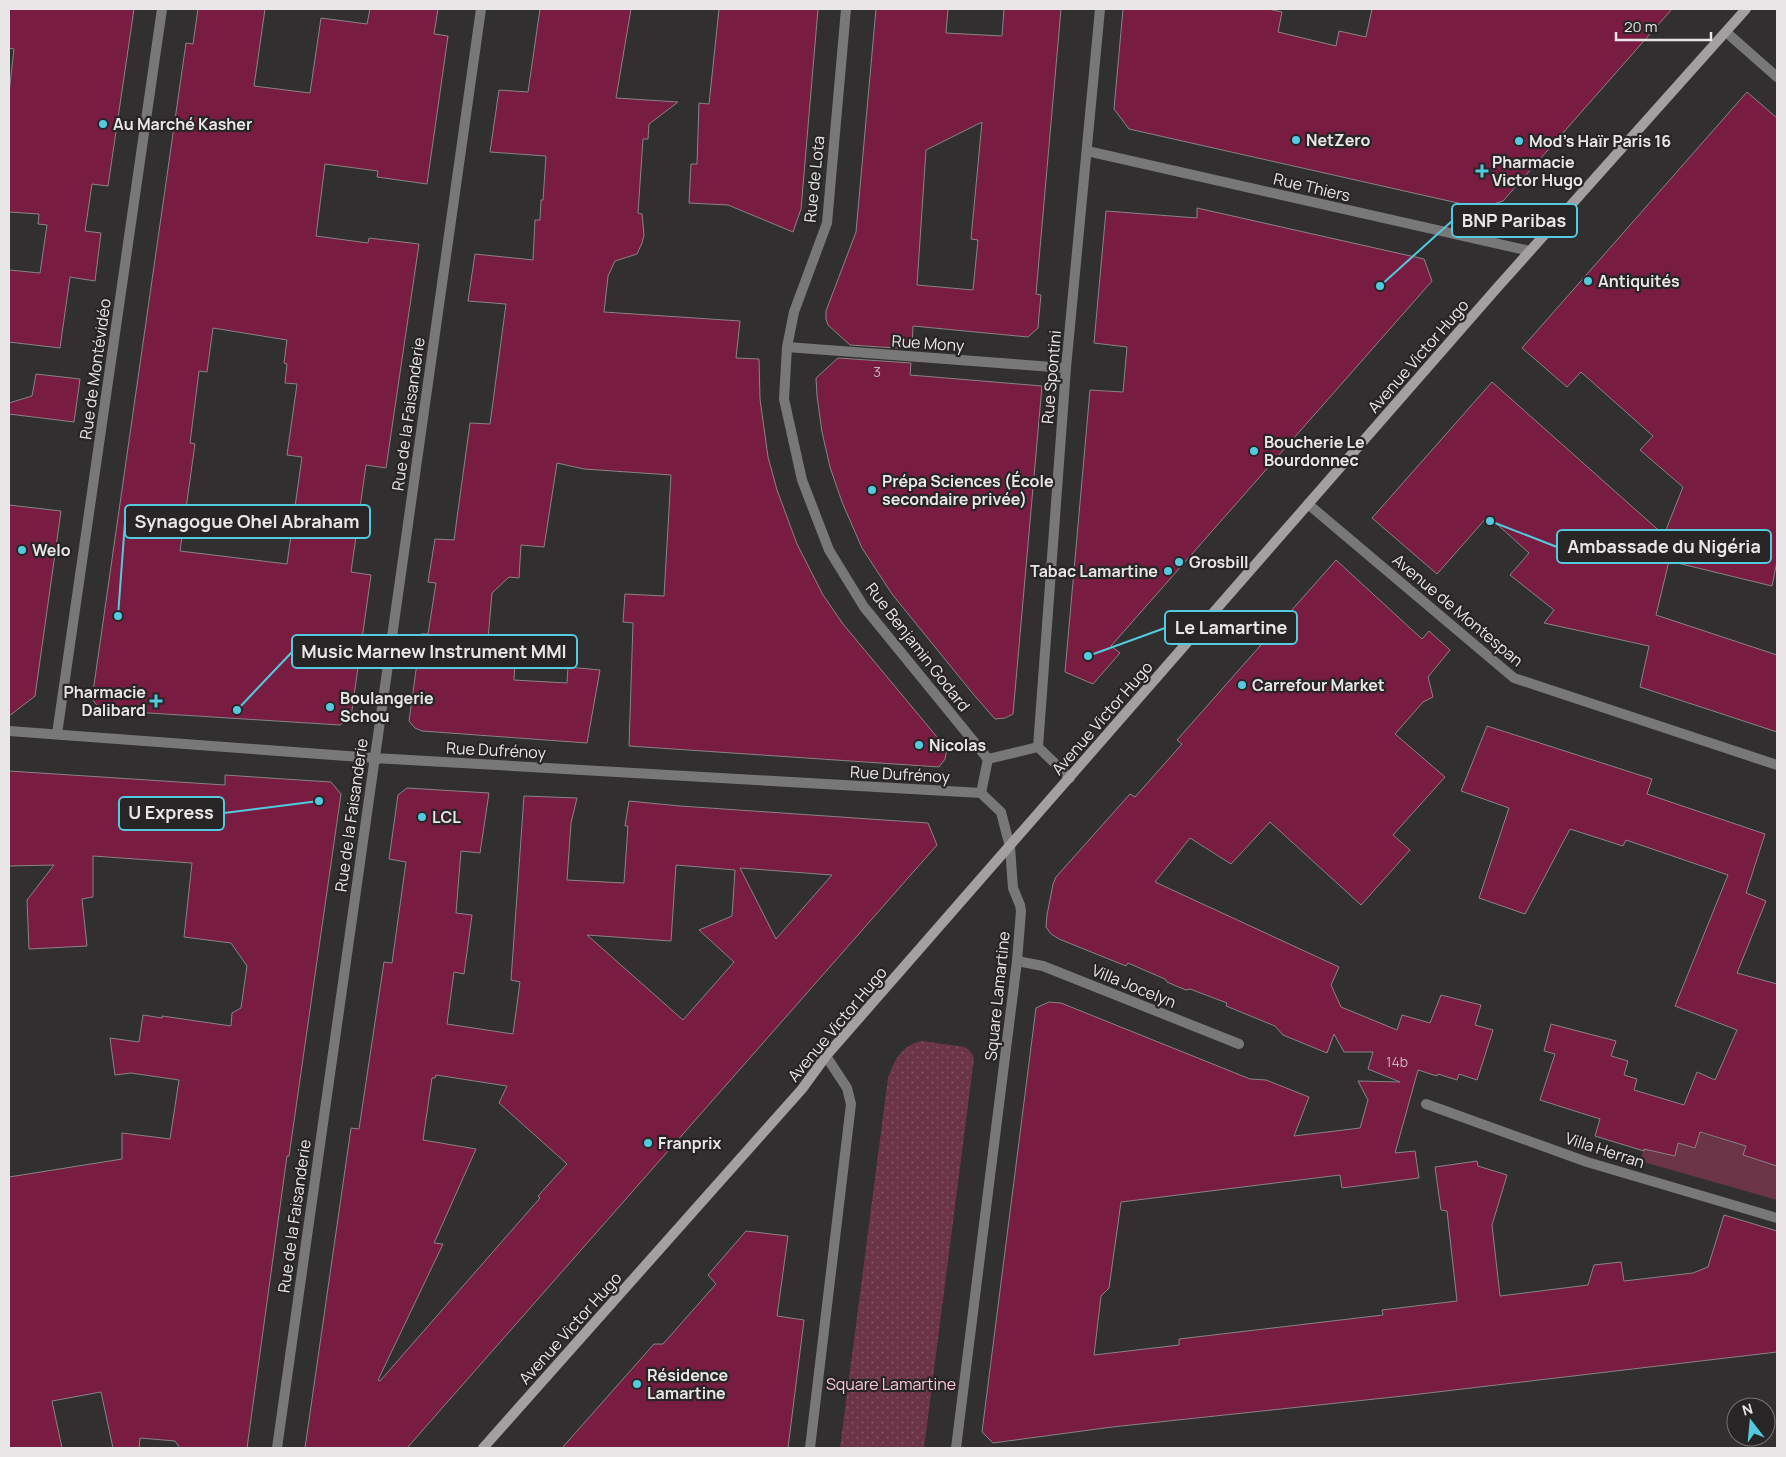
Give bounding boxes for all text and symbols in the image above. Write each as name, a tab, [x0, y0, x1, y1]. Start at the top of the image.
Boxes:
scale bar	[1616, 10, 1711, 42]
text: 20 m	[1624, 16, 1657, 37]
place label: Au Marché Kasher	[113, 113, 252, 135]
marker: Au Marché Kasher	[97, 118, 109, 130]
place label: NetZero	[1306, 129, 1371, 151]
place label: Mod’s Haïr Paris 16	[1529, 130, 1671, 152]
marker: NetZero	[1290, 134, 1302, 146]
street label: Rue de Lota	[799, 135, 829, 223]
marker: Mod’s Haïr Paris 16	[1513, 135, 1525, 147]
place label: Pharmacie Victor Hugo	[1492, 151, 1583, 191]
marker: Pharmacie Victor Hugo	[1476, 165, 1488, 177]
street label: Rue Thiers	[1271, 167, 1353, 207]
callout: BNP Paribas	[1452, 204, 1577, 237]
text: BNP Paribas	[1462, 208, 1566, 232]
place label: Antiquités	[1598, 270, 1680, 292]
marker: Antiquités	[1582, 275, 1594, 287]
street label: Avenue Victor Hugo	[1363, 295, 1473, 417]
street label: Rue de Montévidéo	[74, 297, 116, 441]
street label: Rue Mony	[891, 329, 966, 357]
street label: Rue Spontini	[1036, 329, 1066, 425]
street label: Rue de la Faisanderie	[386, 336, 430, 492]
house number: 3	[873, 362, 881, 381]
place label: Boucherie Le Bourdonnec	[1264, 431, 1365, 471]
marker: Boucherie Le Bourdonnec	[1248, 445, 1260, 457]
place label: Prépa Sciences (École secondaire privée)	[882, 470, 1054, 510]
marker: Prépa Sciences (École secondaire privée)	[866, 484, 878, 496]
callout: Synagogue Ohel Abraham	[125, 505, 370, 538]
text: Synagogue Ohel Abraham	[135, 509, 359, 533]
callout: Ambassade du Nigéria	[1557, 530, 1771, 563]
text: Ambassade du Nigéria	[1567, 534, 1761, 558]
place label: Welo	[32, 539, 71, 561]
marker: Welo	[16, 544, 28, 556]
street label: Avenue de Montespan	[1388, 549, 1528, 671]
place label: Grosbill	[1189, 551, 1249, 573]
marker: Grosbill	[1173, 556, 1185, 568]
place label: Tabac Lamartine	[1030, 560, 1158, 582]
marker: Tabac Lamartine	[1162, 565, 1174, 577]
street label: Rue Benjamin Godard	[861, 578, 975, 716]
callout: Le Lamartine	[1165, 611, 1297, 644]
text: Le Lamartine	[1175, 615, 1287, 639]
callout: Music Marnew Instrument MMI	[292, 635, 577, 668]
text: Music Marnew Instrument MMI	[301, 639, 567, 663]
street label: Avenue Victor Hugo	[1047, 657, 1157, 779]
place label: Carrefour Market	[1252, 674, 1385, 696]
marker: Carrefour Market	[1236, 679, 1248, 691]
place label: Pharmacie Dalibard	[63, 681, 146, 721]
place label: Boulangerie Schou	[340, 687, 434, 727]
marker: Pharmacie Dalibard	[150, 695, 162, 707]
marker: Boulangerie Schou	[324, 701, 336, 713]
place label: Nicolas	[929, 734, 987, 756]
street label: Rue Dufrénoy	[446, 736, 547, 764]
street label: Rue de la Faisanderie	[329, 737, 373, 893]
marker: Nicolas	[913, 739, 925, 751]
street label: Rue Dufrénoy	[850, 760, 951, 788]
callout: U Express	[119, 797, 224, 830]
text: U Express	[128, 800, 214, 824]
place label: LCL	[432, 806, 461, 828]
marker: LCL	[416, 811, 428, 823]
street label: Square Lamartine	[979, 930, 1015, 1062]
street label: Villa Jocelyn	[1089, 959, 1179, 1013]
street label: Avenue Victor Hugo	[782, 962, 892, 1086]
house number: 14b	[1386, 1052, 1408, 1071]
street label: Villa Herran	[1562, 1127, 1648, 1173]
place label: Franprix	[658, 1132, 722, 1154]
marker: Franprix	[642, 1137, 654, 1149]
street label: Rue de la Faisanderie	[272, 1138, 316, 1294]
street label: Avenue Victor Hugo	[514, 1267, 626, 1389]
place label: Résidence Lamartine	[647, 1364, 728, 1404]
park label: Square Lamartine	[826, 1373, 956, 1395]
marker: Résidence Lamartine	[631, 1378, 643, 1390]
north arrow	[1726, 1397, 1776, 1447]
text: N	[1740, 1399, 1755, 1420]

